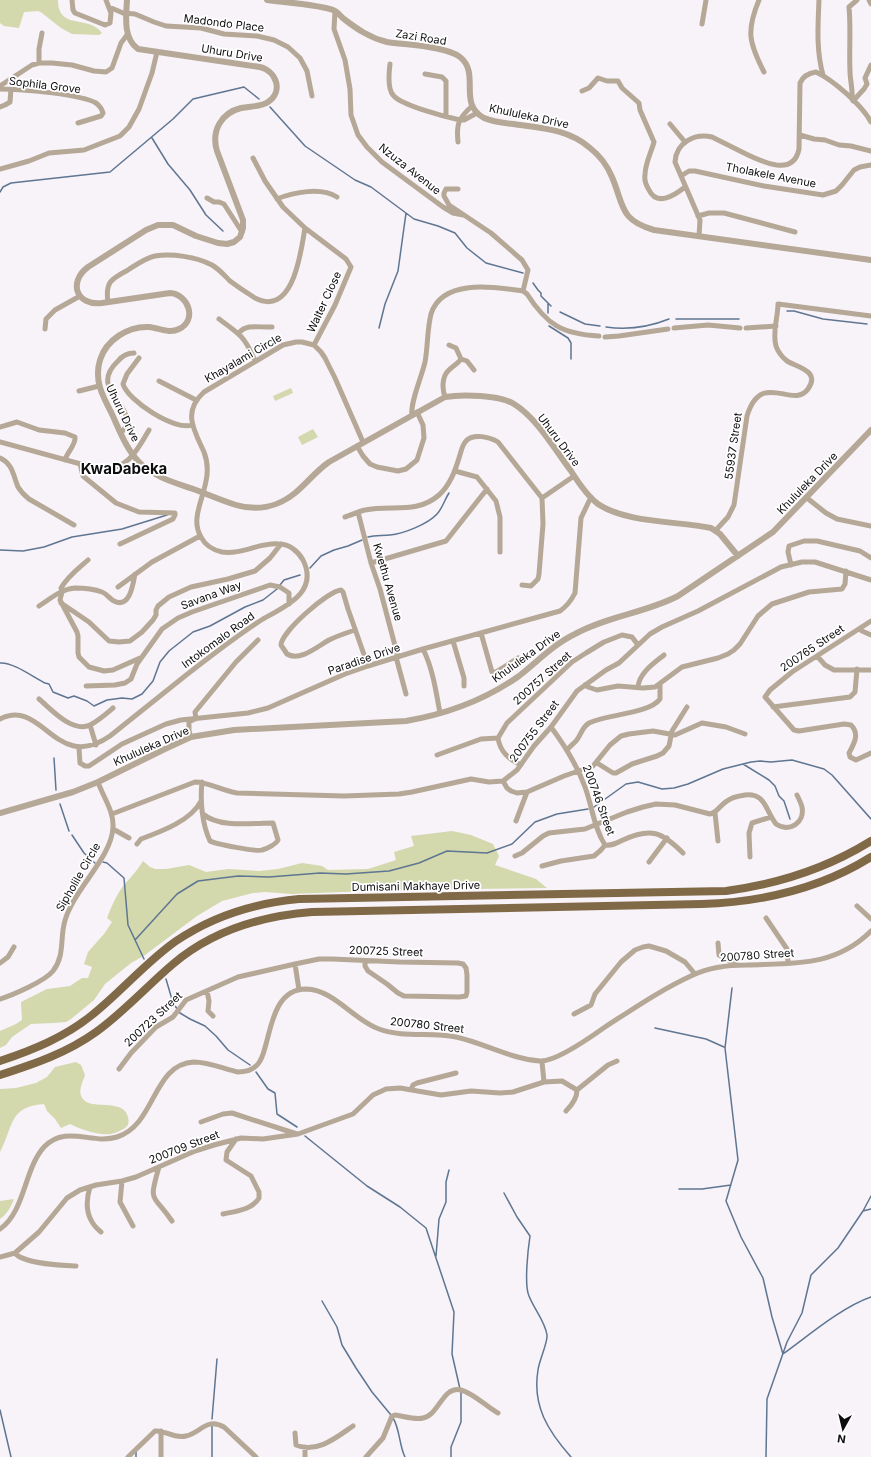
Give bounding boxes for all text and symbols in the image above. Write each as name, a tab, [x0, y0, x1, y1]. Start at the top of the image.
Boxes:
street label: Madondo Place	[183, 11, 265, 35]
street label: Zazi Road	[394, 26, 448, 48]
street label: Uhuru Drive	[200, 41, 264, 65]
street label: Sophila Grove	[8, 74, 82, 96]
street label: Khululeka Drive	[488, 101, 570, 131]
street label: Nzuza Avenue	[376, 140, 444, 198]
street label: Tholakele Avenue	[724, 159, 818, 191]
street label: Walter Close	[304, 269, 344, 335]
street label: Khayalami Circle	[202, 330, 284, 386]
street label: Uhuru Drive	[103, 382, 143, 444]
street label: Uhuru Drive	[535, 411, 583, 469]
street label: 55937 Street	[721, 411, 745, 480]
street label: Khululeka Drive	[774, 449, 840, 517]
district label: KwaDabeka	[81, 459, 167, 478]
street label: Kwethu Avenue	[370, 541, 406, 623]
street label: Savana Way	[179, 578, 243, 612]
street label: Intokomalo Road	[179, 609, 257, 671]
street label: 200765 Street	[777, 621, 847, 675]
street label: Khululeka Drive	[489, 626, 563, 686]
street label: Paradise Drive	[326, 640, 402, 678]
street label: 200757 Street	[510, 648, 574, 708]
street label: 200755 Street	[506, 697, 562, 765]
street label: Khululeka Drive	[111, 723, 191, 769]
street label: 200746 Street	[580, 763, 618, 838]
street label: Sipholile Circle	[53, 840, 103, 914]
street label: Dumisani Makhaye Drive	[352, 878, 480, 894]
street label: 200725 Street	[349, 943, 424, 959]
street label: 200780 Street	[719, 945, 795, 965]
street label: 200723 Street	[121, 988, 185, 1049]
street label: 200780 Street	[389, 1014, 465, 1036]
street label: 200709 Street	[147, 1127, 222, 1167]
north arrow	[823, 1409, 863, 1449]
text: N	[836, 1431, 847, 1446]

